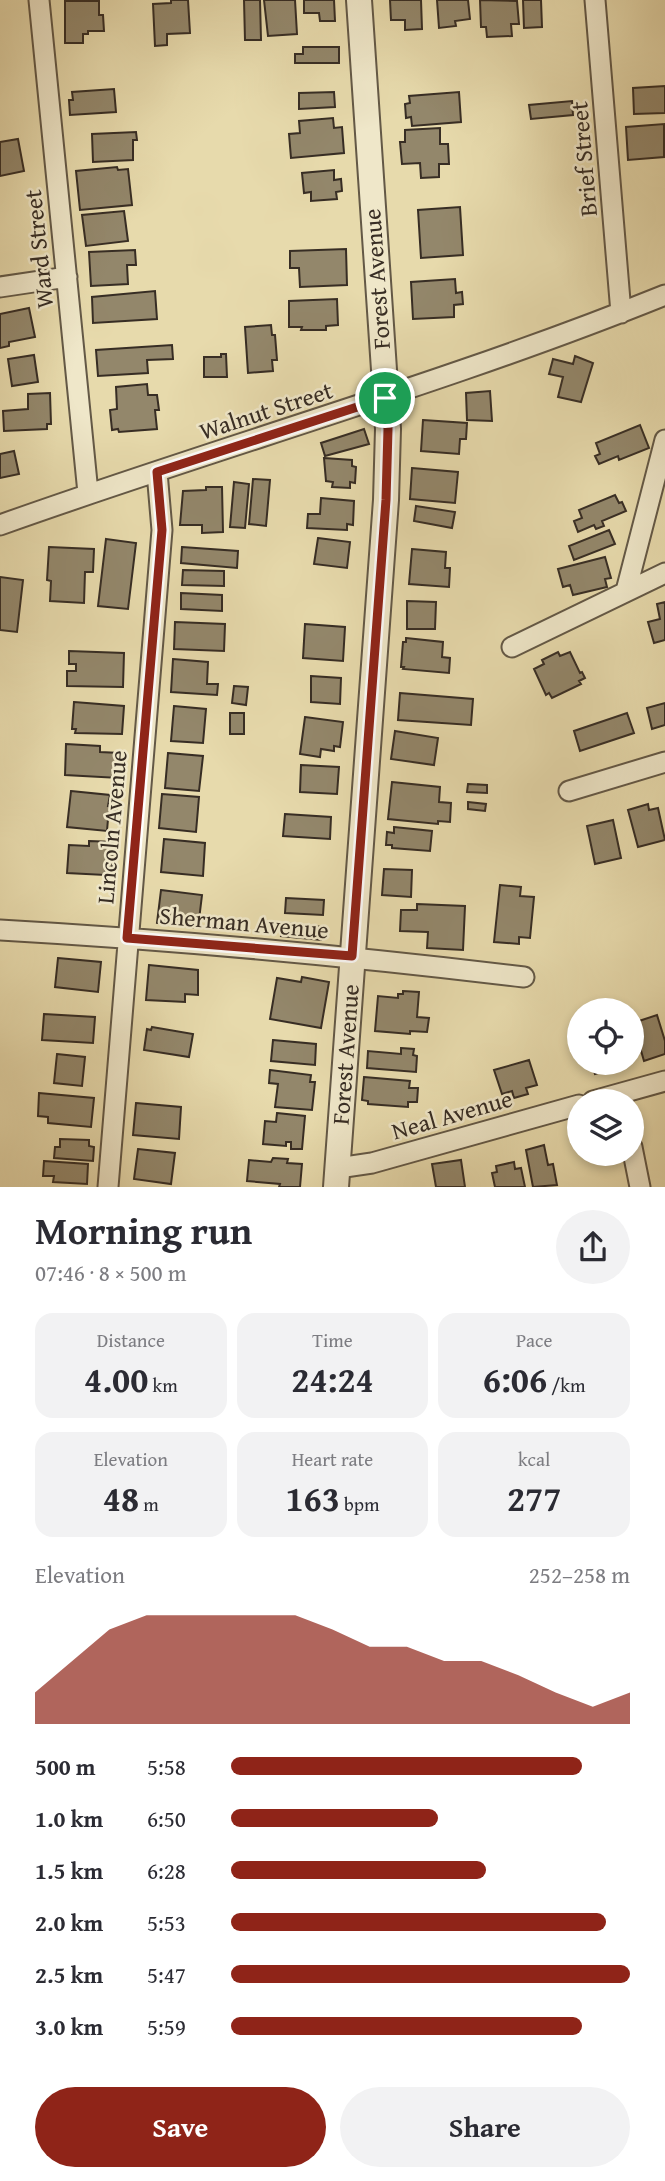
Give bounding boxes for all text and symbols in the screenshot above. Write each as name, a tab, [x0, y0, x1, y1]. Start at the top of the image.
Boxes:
street label: Brief Street	[561, 100, 606, 218]
street label: Ward Street	[15, 187, 62, 310]
street label: Forest Avenue	[354, 208, 399, 351]
pin	[355, 368, 415, 428]
street label: Walnut Street	[195, 372, 338, 449]
icon: arrive	[366, 379, 404, 417]
street label: Lincoln Avenue	[87, 749, 136, 905]
street label: Sherman Avenue	[158, 898, 330, 947]
street label: Forest Avenue	[323, 983, 368, 1126]
map controls	[567, 998, 644, 1166]
button: locate	[567, 998, 644, 1075]
street label: Neal Avenue	[387, 1081, 516, 1148]
button: layers	[567, 1089, 644, 1166]
text: Morning run	[35, 1202, 252, 1258]
button: share	[556, 1210, 630, 1284]
text: 07:46 · 8 × 500 m	[35, 1256, 187, 1289]
text: Distance	[97, 1326, 165, 1354]
text: Time	[312, 1326, 353, 1354]
text: Pace	[516, 1326, 552, 1354]
text: 4.00	[84, 1354, 148, 1405]
text: 24:24	[291, 1354, 374, 1405]
text: 6:06	[483, 1354, 547, 1405]
text: km	[148, 1371, 178, 1399]
text: /km	[547, 1371, 585, 1399]
text: Elevation	[94, 1445, 168, 1473]
text: Heart rate	[292, 1445, 373, 1473]
text: kcal	[518, 1445, 550, 1473]
text: 48	[103, 1473, 139, 1524]
text: 163	[285, 1473, 340, 1524]
text: 277	[507, 1473, 561, 1524]
text: m	[139, 1490, 159, 1518]
text: bpm	[340, 1490, 380, 1518]
text: Elevation	[35, 1558, 125, 1591]
text: 252–258 m	[529, 1558, 630, 1591]
text: 500 m	[35, 1750, 96, 1783]
text: 5:58	[147, 1750, 186, 1783]
text: 1.0 km	[35, 1802, 103, 1835]
text: 6:50	[147, 1802, 186, 1835]
text: 1.5 km	[35, 1854, 103, 1887]
text: 6:28	[147, 1854, 186, 1887]
text: 2.0 km	[35, 1906, 103, 1939]
text: 5:53	[147, 1906, 186, 1939]
text: 2.5 km	[35, 1958, 103, 1991]
text: 5:47	[147, 1958, 186, 1991]
text: 3.0 km	[35, 2010, 103, 2043]
text: 5:59	[147, 2010, 186, 2043]
button: Save	[35, 2087, 326, 2167]
button: Share	[340, 2087, 630, 2167]

